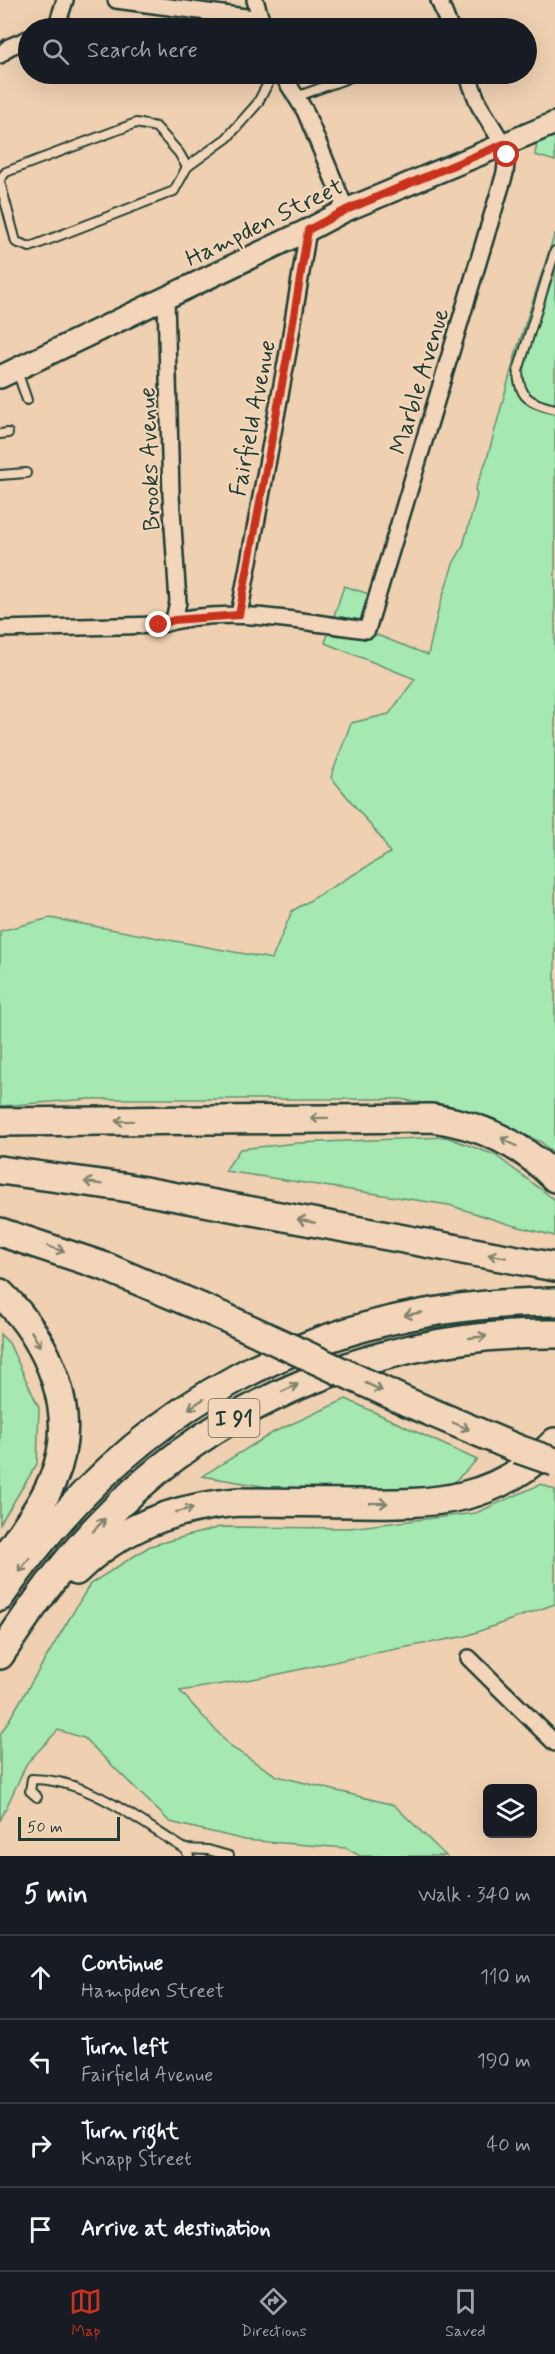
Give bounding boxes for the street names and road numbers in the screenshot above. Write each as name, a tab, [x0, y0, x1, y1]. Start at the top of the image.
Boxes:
street label: Hampden Street	[181, 172, 349, 275]
street label: Marble Avenue	[383, 305, 457, 458]
street label: Fairfield Avenue	[223, 337, 284, 499]
street label: Brooks Avenue	[132, 386, 169, 532]
road number: I 91	[208, 1399, 260, 1437]

